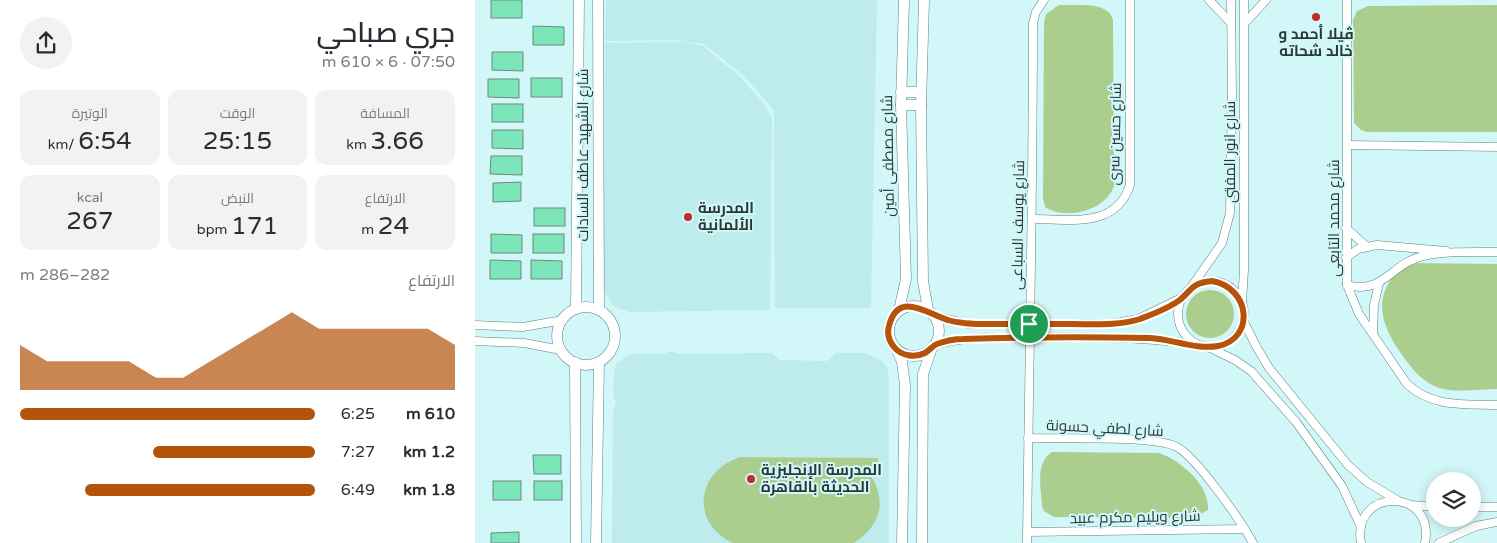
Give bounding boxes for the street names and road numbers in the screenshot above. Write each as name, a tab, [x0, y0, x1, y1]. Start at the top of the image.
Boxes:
street label: شارع الشهيد عاطف السادات	[574, 68, 594, 242]
street label: شارع حسين سرى	[1105, 82, 1127, 186]
street label: شارع مصطفى أمين	[877, 95, 900, 217]
street label: شارع انور المفتى	[1221, 101, 1241, 203]
street label: شارع محمد التابعى	[1325, 159, 1345, 277]
street label: شارع يوسف السباعى	[1008, 160, 1030, 290]
street label: شارع لطفي حسونة	[1046, 416, 1164, 443]
street label: شارع ويليم مكرم عبيد	[1069, 507, 1201, 529]

